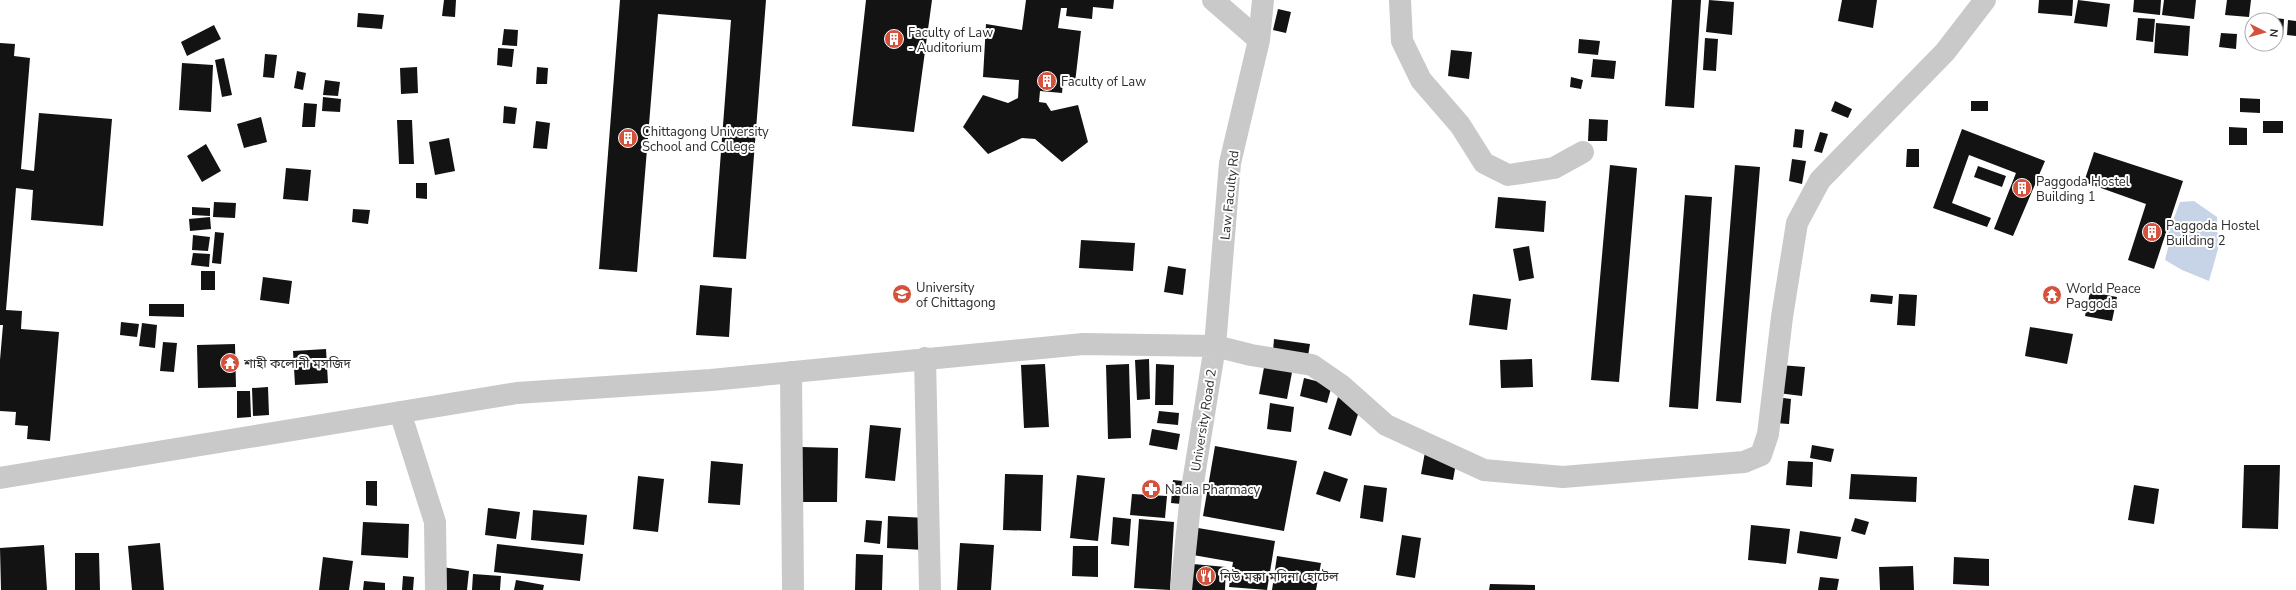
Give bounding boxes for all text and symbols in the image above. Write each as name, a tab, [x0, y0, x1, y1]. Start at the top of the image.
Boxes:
north arrow	[2244, 12, 2284, 52]
place label: Faculty of Law - Auditorium	[908, 24, 993, 57]
building icon: Faculty of Law - Auditorium	[883, 28, 905, 50]
text: N	[2266, 28, 2281, 38]
building icon: Faculty of Law	[1036, 70, 1058, 92]
place label: Faculty of Law	[1061, 73, 1146, 91]
place label: Chittagong University School and College	[642, 123, 769, 156]
building icon: Chittagong University School and College	[617, 127, 639, 149]
street label: Law Faculty Rd	[1216, 150, 1244, 241]
place label: Paggoda Hostel Building 1	[2036, 173, 2130, 206]
building icon: Paggoda Hostel Building 1	[2011, 177, 2033, 199]
place label: Paggoda Hostel Building 2	[2166, 217, 2260, 250]
building icon: Paggoda Hostel Building 2	[2141, 221, 2163, 243]
place label: University of Chittagong	[916, 279, 996, 312]
place label: World Peace Paggoda	[2066, 280, 2141, 313]
school or university icon: University of Chittagong	[891, 283, 913, 305]
temple icon: World Peace Paggoda	[2041, 284, 2063, 306]
temple icon: শাহী কলোনী মসজিদ	[219, 352, 241, 374]
place label: শাহী কলোনী মসজিদ	[243, 355, 352, 373]
street label: University Road 2	[1187, 368, 1221, 473]
pharmacy icon: Nadia Pharmacy	[1140, 478, 1162, 500]
place label: Nadia Pharmacy	[1165, 481, 1261, 499]
restaurant icon: নিউ মক্কা মদিনা হোটেল	[1195, 565, 1217, 587]
place label: নিউ মক্কা মদিনা হোটেল	[1219, 568, 1339, 586]

